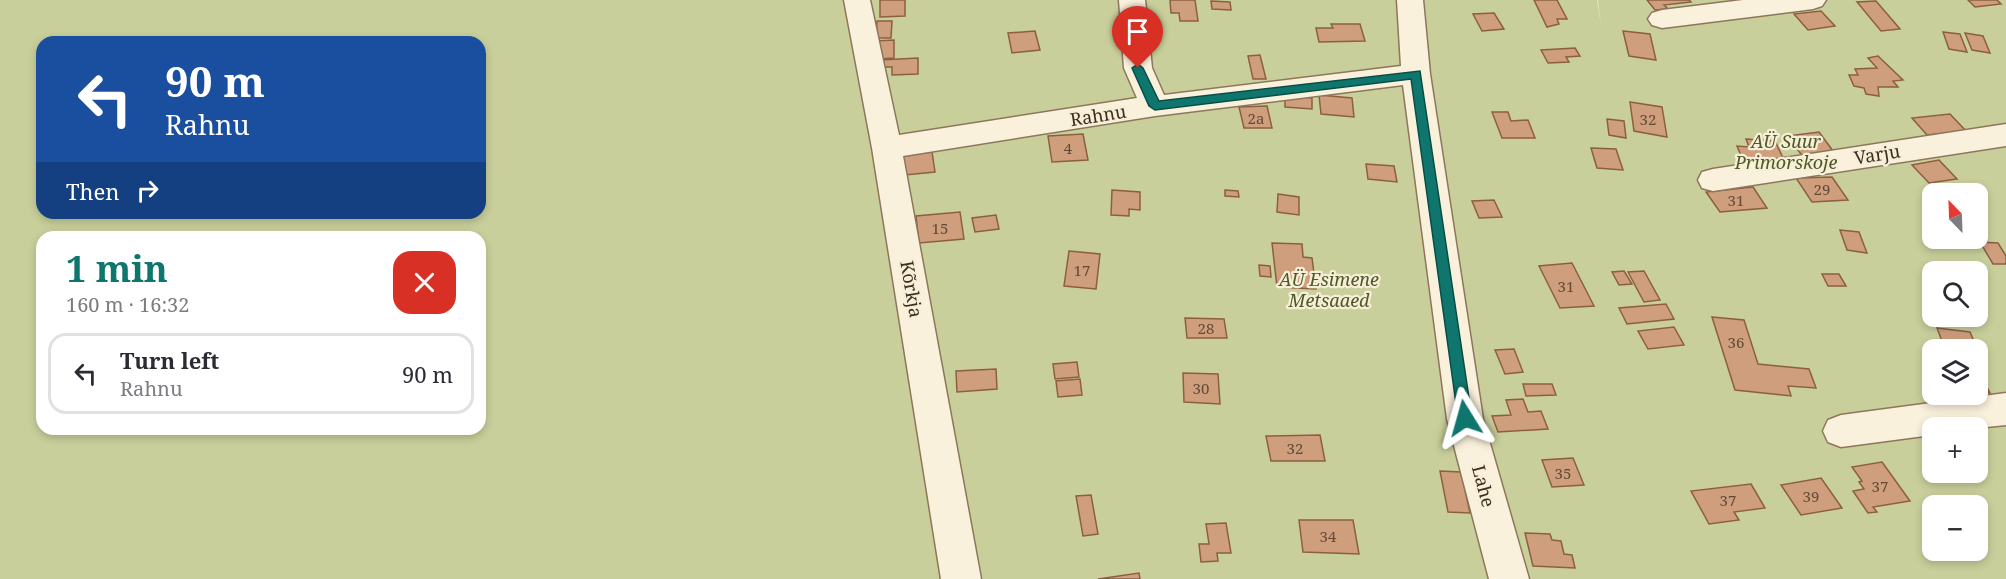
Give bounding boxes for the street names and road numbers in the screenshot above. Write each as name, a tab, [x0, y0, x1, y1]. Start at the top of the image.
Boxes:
street label: Rahnu	[1068, 99, 1128, 131]
street label: Varju	[1852, 138, 1902, 169]
street label: Kõrkja	[895, 259, 929, 319]
street label: Lahe	[1467, 462, 1501, 510]

